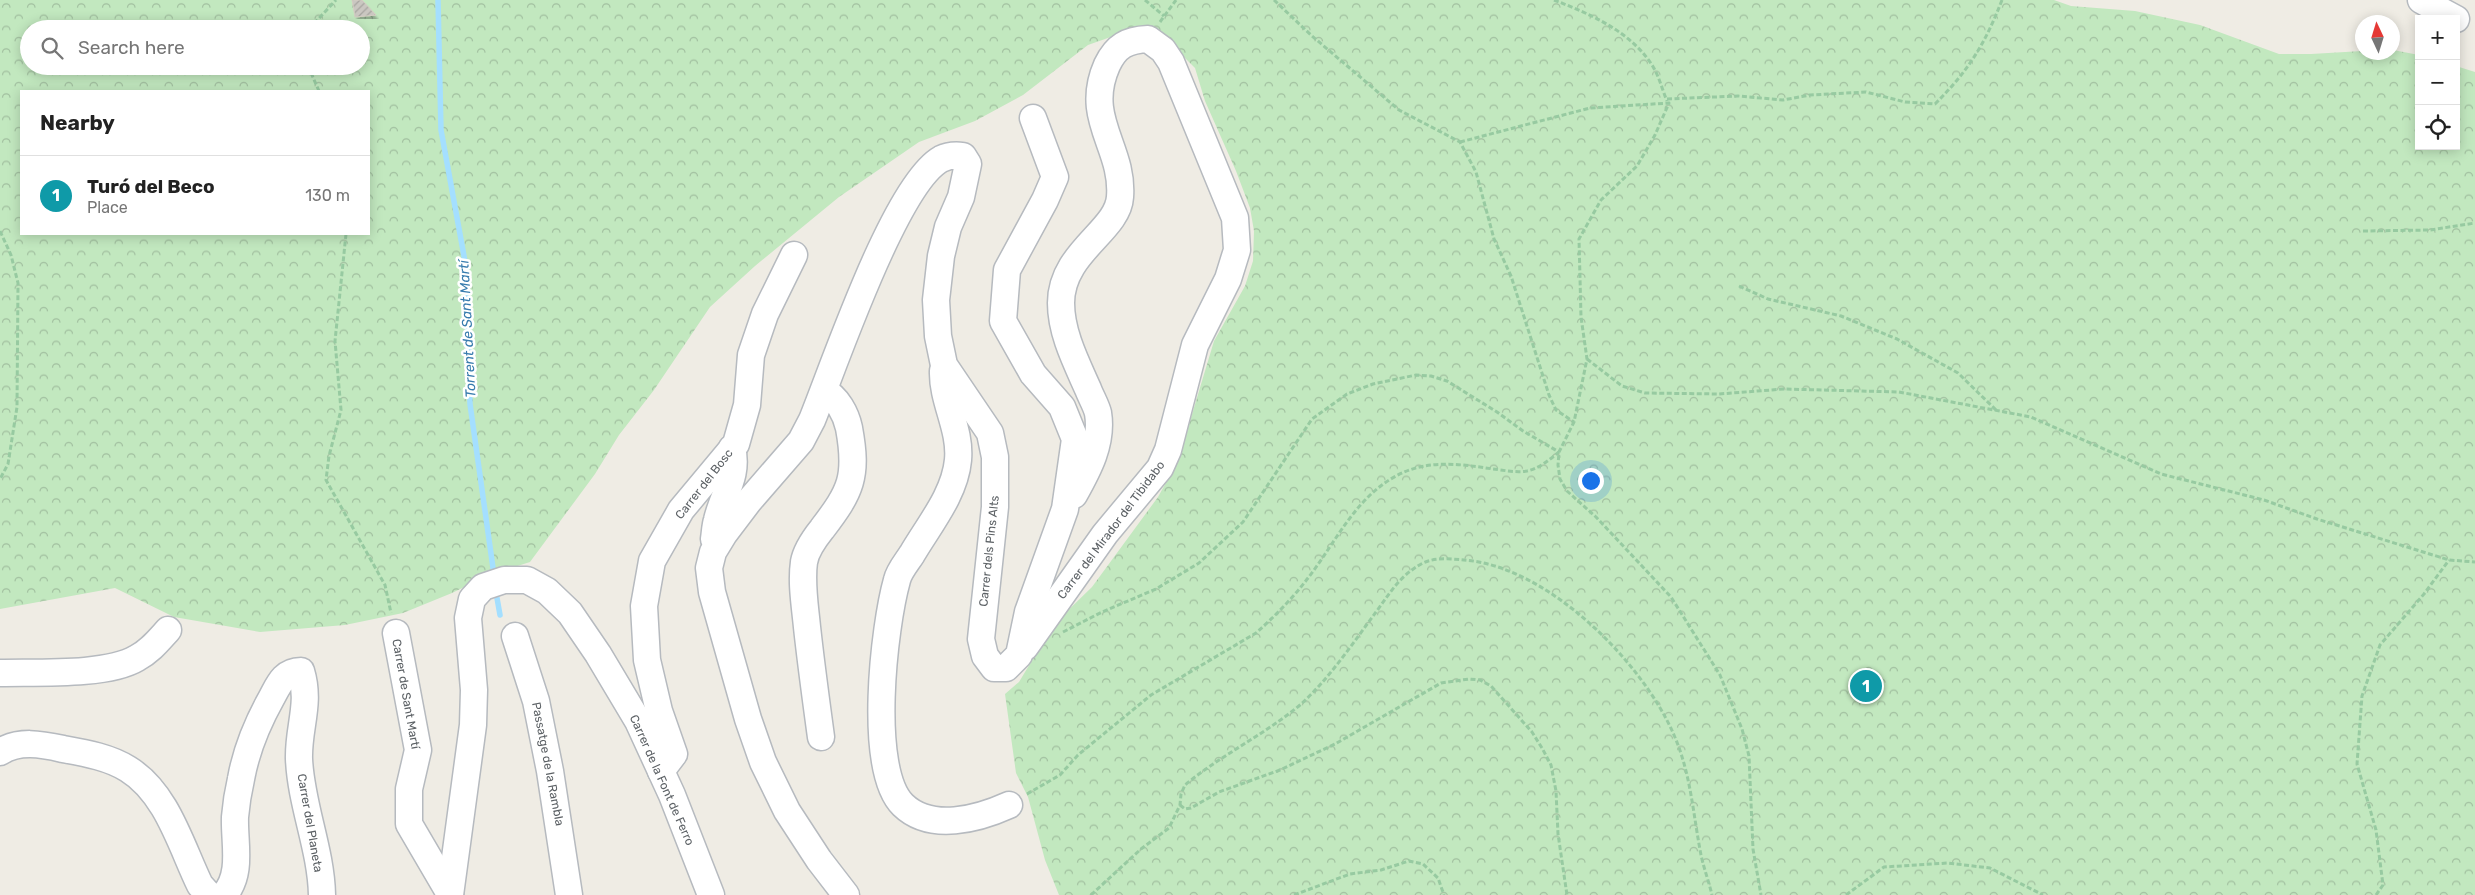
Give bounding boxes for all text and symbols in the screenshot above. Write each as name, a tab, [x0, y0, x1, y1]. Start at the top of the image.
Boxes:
north arrow	[2355, 15, 2400, 60]
map controls	[2415, 15, 2460, 150]
button: +	[2415, 15, 2460, 60]
search box	[20, 20, 370, 75]
icon: search	[38, 34, 66, 62]
text: Search here	[78, 36, 185, 59]
button: −	[2415, 60, 2460, 105]
button: locate	[2415, 105, 2460, 150]
text: Nearby	[40, 110, 115, 135]
text: Turó del Beco	[87, 175, 215, 198]
text: 1	[52, 186, 60, 205]
text: 130 m	[305, 186, 350, 205]
text: Place	[87, 198, 128, 217]
water label: Torrent de Sant Martí	[455, 257, 480, 398]
street label: Carrer del Bosc	[672, 446, 736, 522]
street label: Carrer del Mirador del Tibidabo	[1055, 458, 1168, 602]
your location	[1578, 468, 1604, 494]
street label: Carrer dels Pins Alts	[976, 495, 1002, 607]
street label: Carrer de Sant Martí	[389, 638, 423, 751]
pin: 1	[1850, 667, 1882, 705]
street label: Passatge de la Rambla	[529, 701, 567, 827]
street label: Carrer de la Font de Ferro	[627, 712, 697, 848]
street label: Carrer del Planeta	[294, 773, 326, 873]

